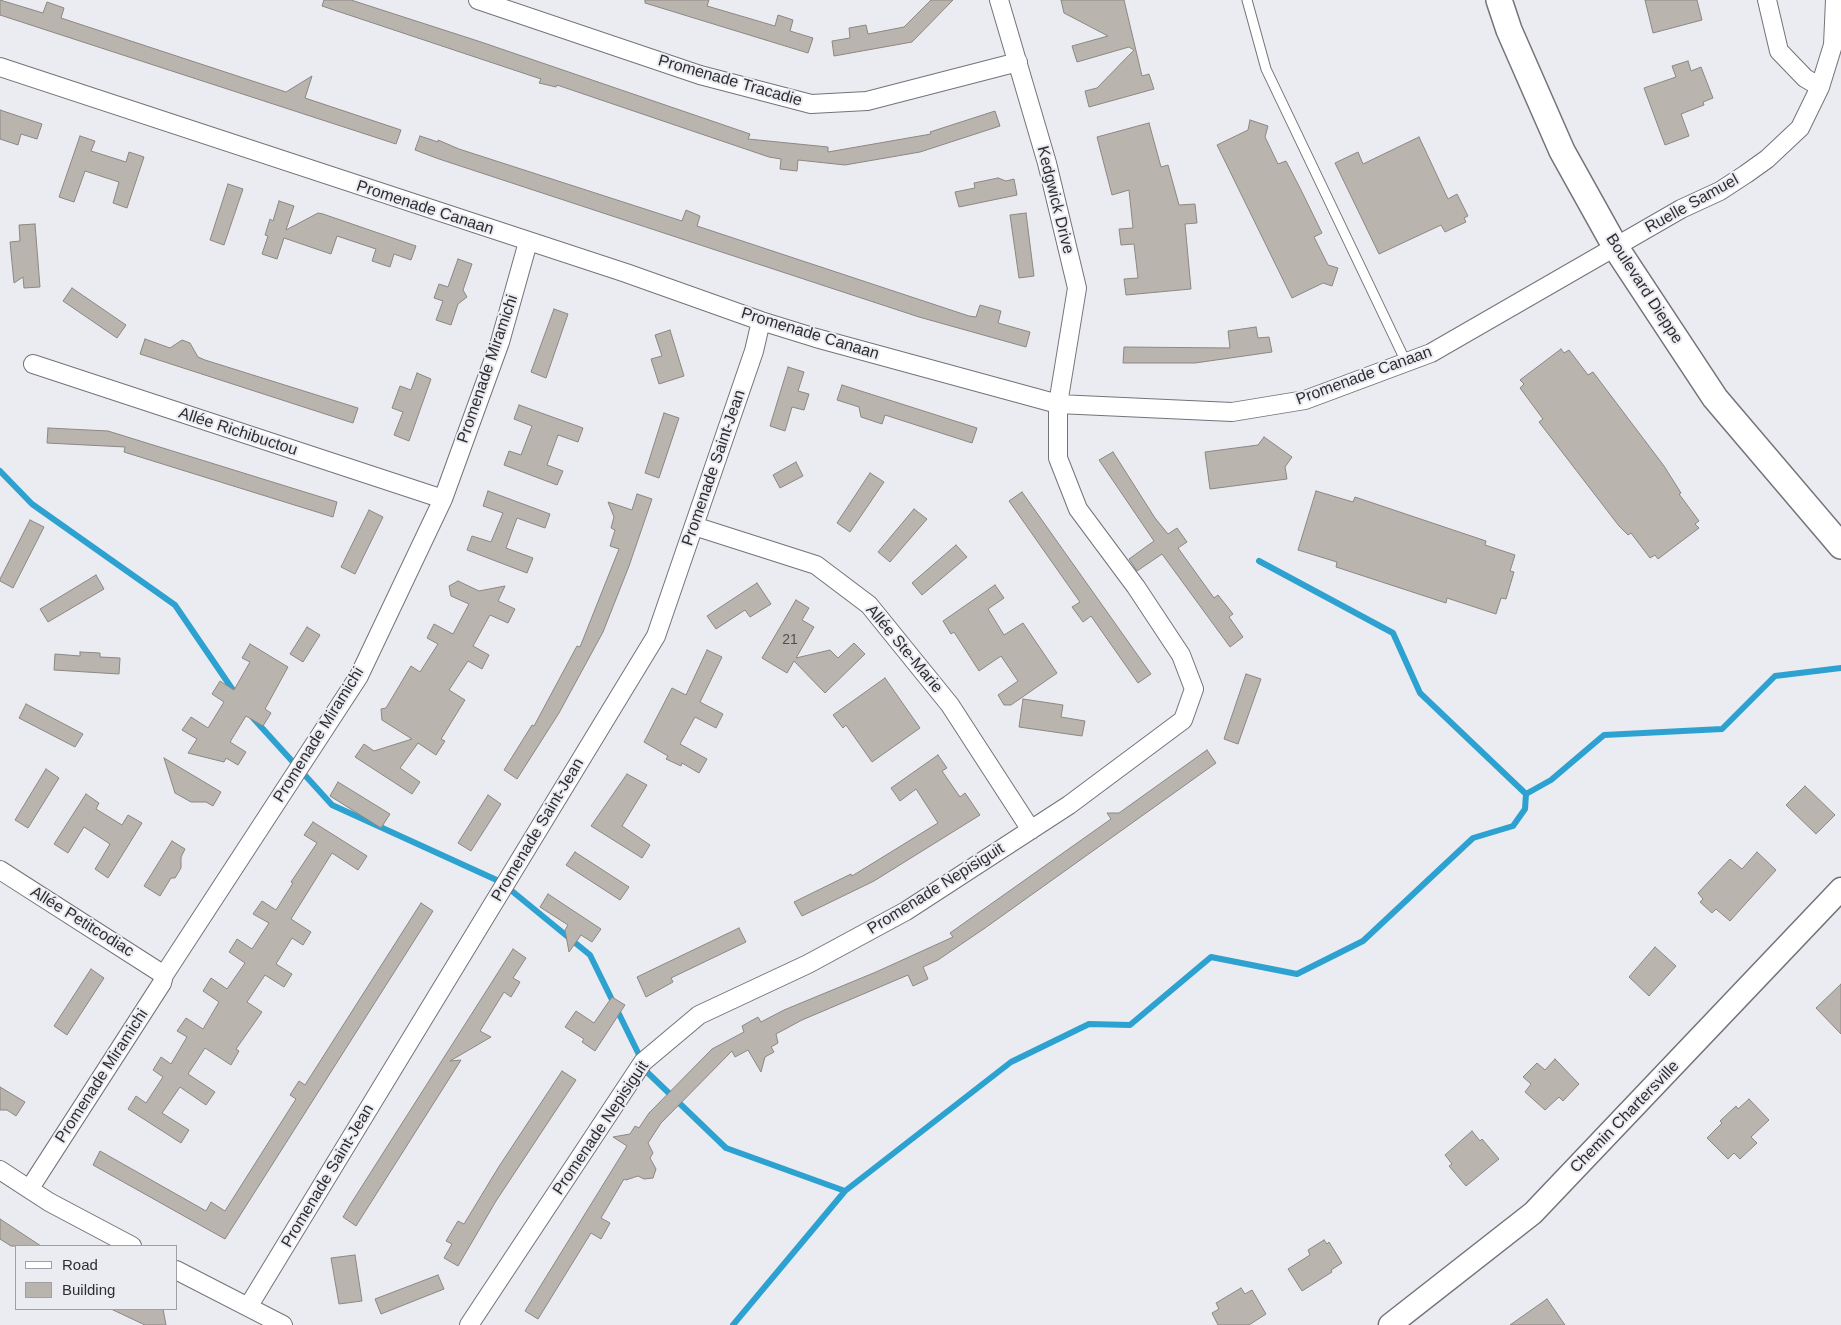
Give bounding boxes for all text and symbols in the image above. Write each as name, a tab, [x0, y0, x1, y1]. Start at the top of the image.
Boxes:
street label: Promenade Tracadie	[656, 51, 804, 111]
street label: Kedgwick Drive	[1032, 144, 1078, 256]
street label: Ruelle Samuel	[1642, 170, 1742, 238]
street label: Promenade Canaan	[354, 177, 496, 239]
street label: Boulevard Dieppe	[1601, 230, 1687, 348]
street label: Promenade Miramichi	[454, 292, 522, 446]
street label: Promenade Canaan	[739, 304, 881, 364]
street label: Promenade Canaan	[1293, 342, 1435, 410]
street label: Promenade Saint-Jean	[678, 388, 750, 548]
street label: Allée Richibuctou	[176, 404, 300, 460]
street label: Allée Ste-Marie	[861, 601, 947, 697]
house number: 21	[782, 632, 798, 648]
street label: Promenade Miramichi	[270, 664, 368, 806]
street label: Promenade Saint-Jean	[488, 755, 588, 905]
street label: Promenade Nepisiguit	[864, 839, 1008, 939]
street label: Allée Petitcodiac	[27, 883, 137, 961]
street label: Promenade Miramichi	[52, 1006, 152, 1146]
street label: Promenade Nepisiguit	[549, 1057, 653, 1199]
street label: Chemin Chartersville	[1567, 1057, 1683, 1177]
street label: Promenade Saint-Jean	[278, 1101, 378, 1251]
legend	[15, 1245, 178, 1310]
text: Road	[62, 1256, 98, 1273]
text: Building	[62, 1281, 115, 1298]

